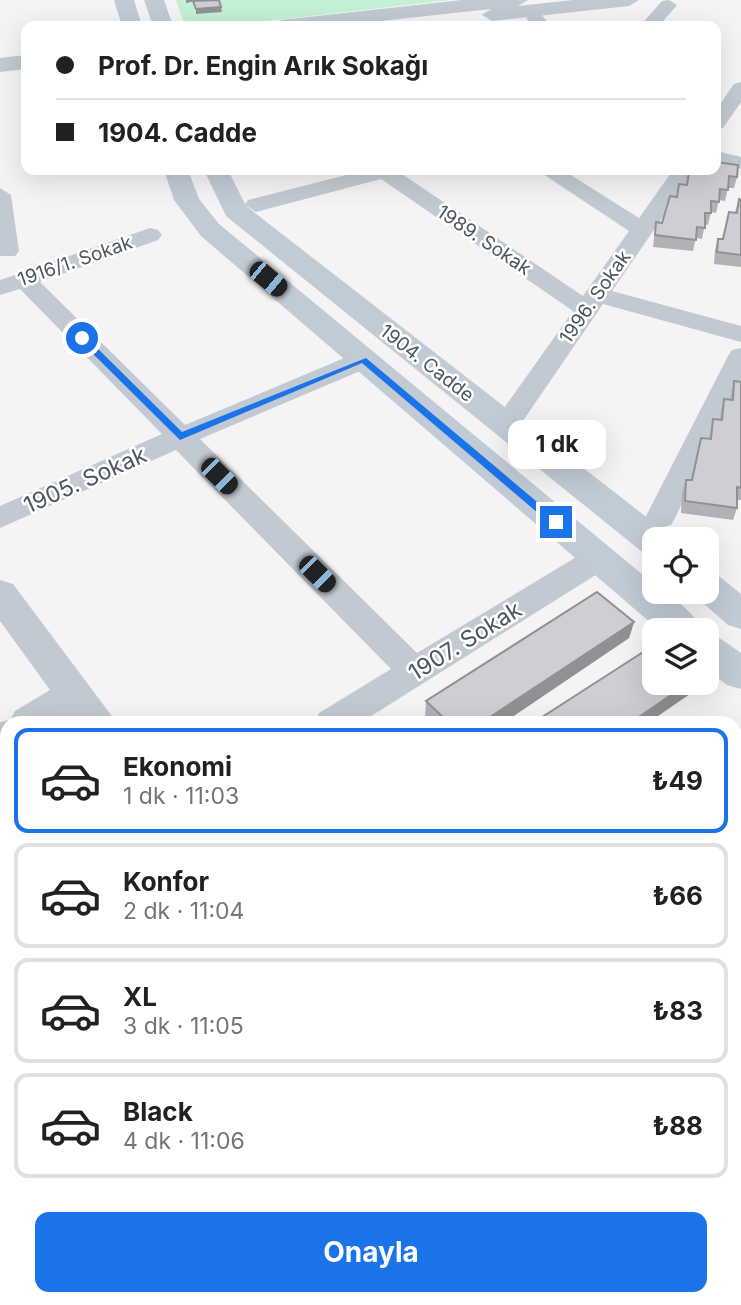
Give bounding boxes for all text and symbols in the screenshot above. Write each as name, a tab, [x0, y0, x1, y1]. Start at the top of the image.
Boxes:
text: Prof. Dr. Engin Arık Sokağı	[98, 50, 428, 81]
text: 1904. Cadde	[98, 117, 257, 148]
street label: 1989. Sokak	[433, 200, 536, 280]
street label: 1916/1. Sokak	[15, 230, 136, 291]
street label: 1996. Sokak	[555, 246, 636, 348]
car	[246, 257, 291, 301]
street label: 1904. Cadde	[375, 319, 479, 407]
route start	[66, 322, 98, 354]
callout: 1 dk	[507, 420, 605, 470]
text: 1 dk	[535, 430, 579, 458]
street label: 1905. Sokak	[19, 440, 151, 519]
car	[197, 454, 242, 498]
route end	[540, 506, 572, 538]
map controls	[642, 527, 719, 695]
button: locate	[642, 527, 719, 604]
car	[295, 552, 340, 596]
street label: 1907. Sokak	[403, 595, 527, 687]
button: layers	[642, 618, 719, 695]
icon: car	[39, 749, 102, 812]
text: Ekonomi	[123, 751, 232, 782]
text: ₺49	[652, 765, 703, 796]
text: 1 dk · 11:03	[123, 782, 239, 810]
icon: car	[39, 864, 102, 927]
text: Konfor	[123, 866, 209, 897]
text: ₺66	[652, 880, 703, 911]
text: 2 dk · 11:04	[123, 897, 244, 925]
icon: car	[39, 979, 102, 1042]
text: XL	[123, 981, 157, 1012]
text: ₺83	[653, 995, 703, 1026]
text: 3 dk · 11:05	[123, 1012, 244, 1040]
icon: car	[39, 1094, 102, 1157]
text: Black	[123, 1096, 193, 1127]
text: ₺88	[652, 1110, 703, 1141]
text: 4 dk · 11:06	[123, 1127, 245, 1155]
button: Onayla	[35, 1212, 707, 1292]

